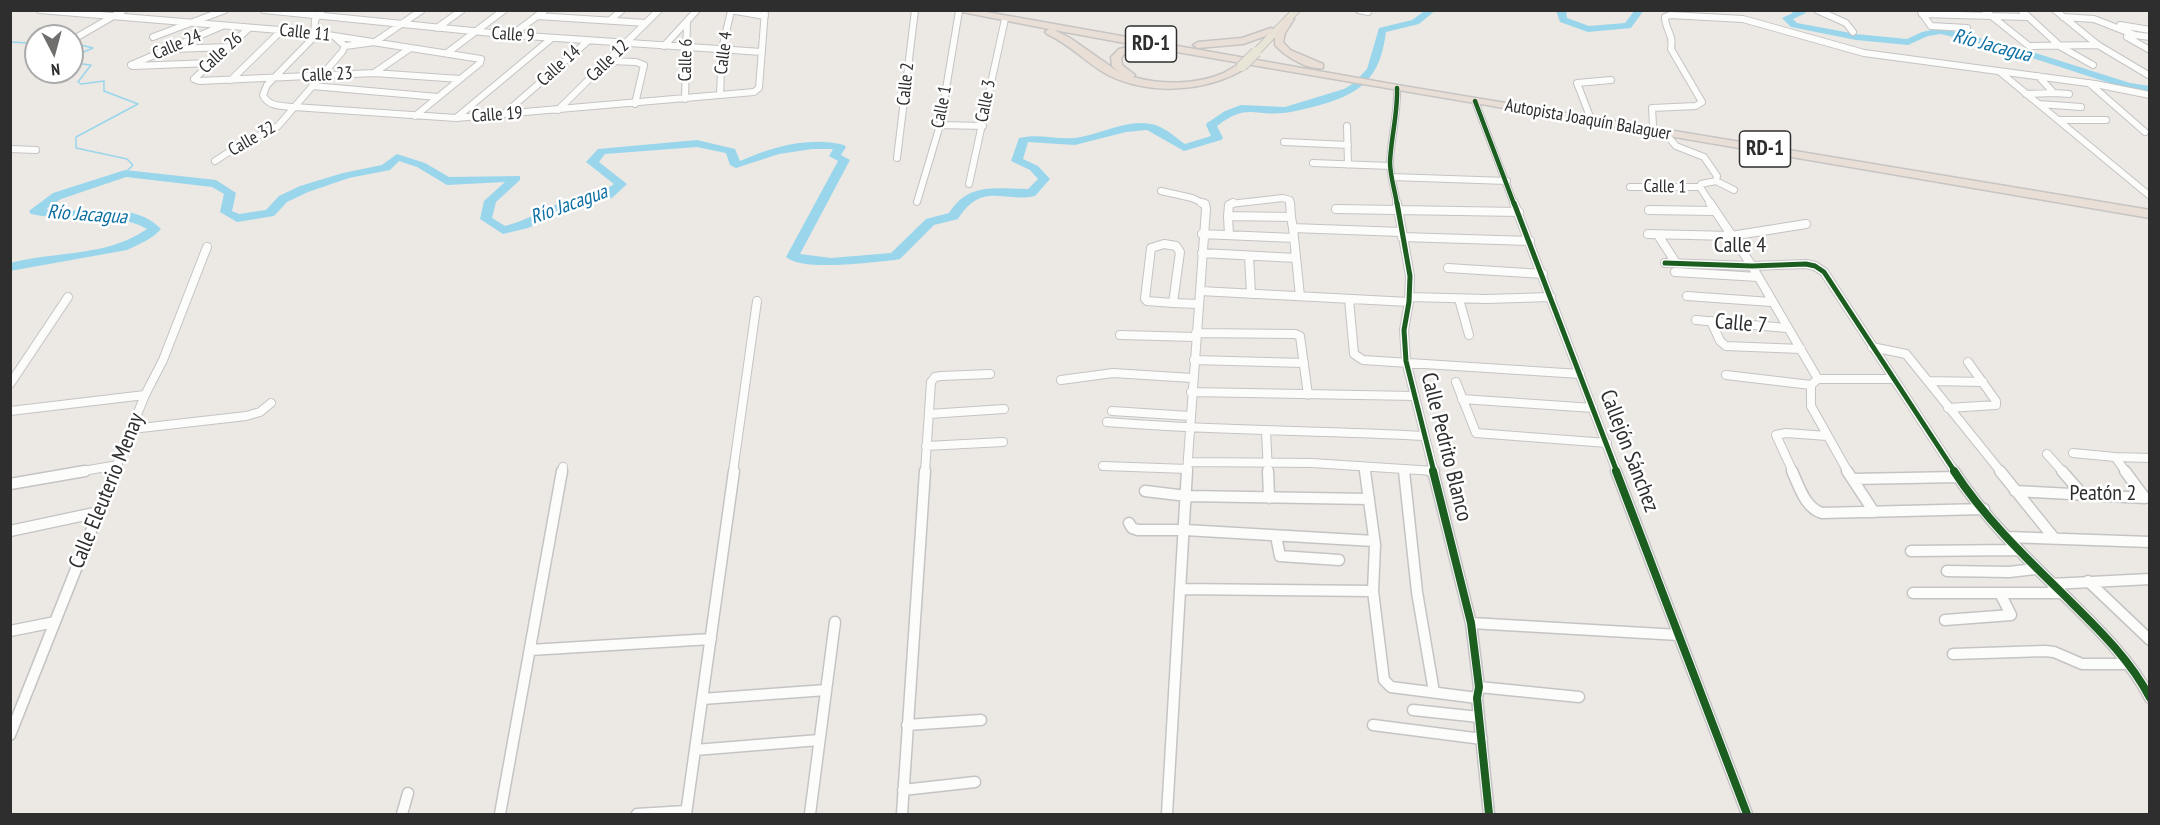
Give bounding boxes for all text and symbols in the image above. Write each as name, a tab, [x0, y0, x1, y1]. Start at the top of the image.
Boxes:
street label: Calle 11	[278, 20, 332, 46]
street label: Calle 9	[491, 23, 535, 47]
north arrow	[24, 24, 84, 84]
water label: Río Jacagua	[1950, 24, 2034, 68]
street label: Calle 24	[149, 25, 205, 65]
road number: RD-1	[1126, 26, 1176, 62]
street label: Calle 26	[195, 28, 247, 78]
street label: Calle 4	[711, 30, 737, 76]
street label: Calle 12	[582, 36, 634, 86]
street label: Calle 6	[675, 38, 697, 82]
street label: Calle 14	[533, 41, 585, 91]
text: N	[50, 60, 61, 80]
street label: Calle 2	[893, 62, 919, 106]
street label: Calle 23	[301, 63, 353, 87]
street label: Calle 3	[971, 78, 1001, 124]
street label: Calle 1	[927, 84, 957, 130]
street label: Autopista Joaquín Balaguer	[1503, 95, 1673, 145]
street label: Calle 19	[471, 102, 523, 128]
street label: Calle 32	[224, 117, 280, 161]
road number: RD-1	[1740, 131, 1790, 167]
street label: Calle 1	[1643, 176, 1687, 198]
water label: Río Jacagua	[527, 180, 611, 230]
water label: Río Jacagua	[46, 200, 128, 230]
street label: Calle 4	[1714, 233, 1766, 259]
street label: Calle 7	[1714, 309, 1768, 339]
street label: Calle Pedrito Blanco	[1415, 370, 1477, 524]
street label: Callejón Sánchez	[1594, 386, 1664, 516]
street label: Calle Eleuterio Menay	[64, 409, 150, 573]
street label: Peatón 2	[2070, 481, 2136, 507]

